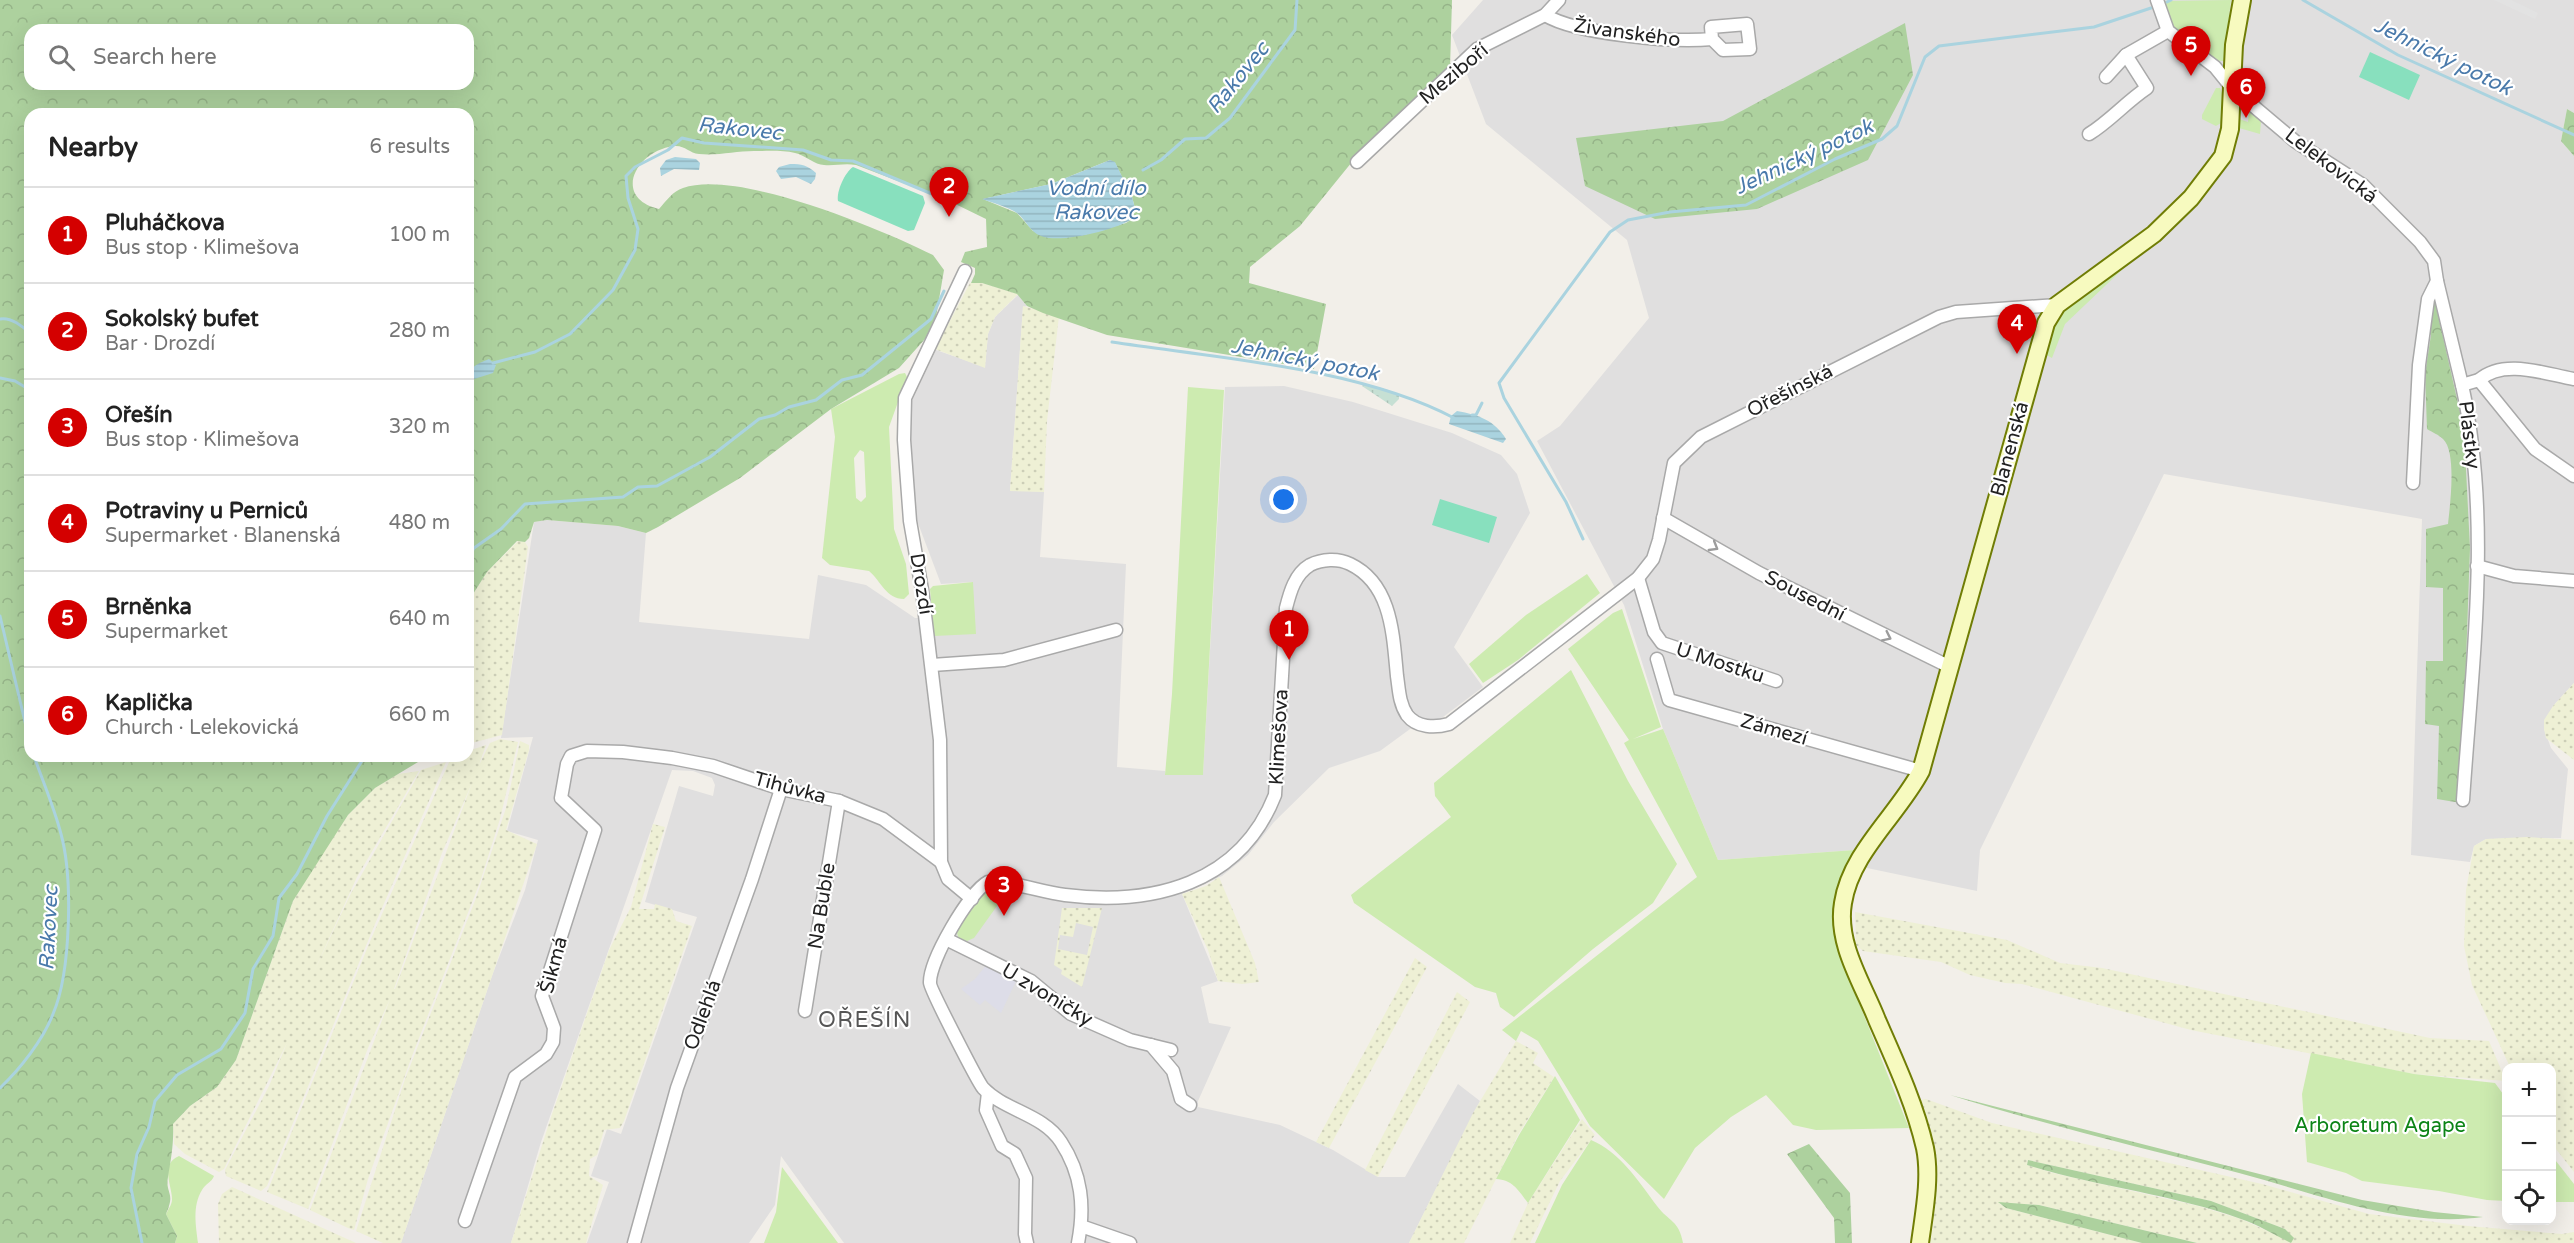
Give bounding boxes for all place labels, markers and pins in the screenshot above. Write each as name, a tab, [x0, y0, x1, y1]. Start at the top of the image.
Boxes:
pin: 5	[2172, 26, 2210, 76]
pin: 6	[2226, 68, 2266, 118]
pin: 2	[930, 168, 968, 217]
pin: 4	[1998, 304, 2036, 354]
pin: 1	[1270, 610, 1308, 660]
pin: 3	[984, 866, 1024, 916]

